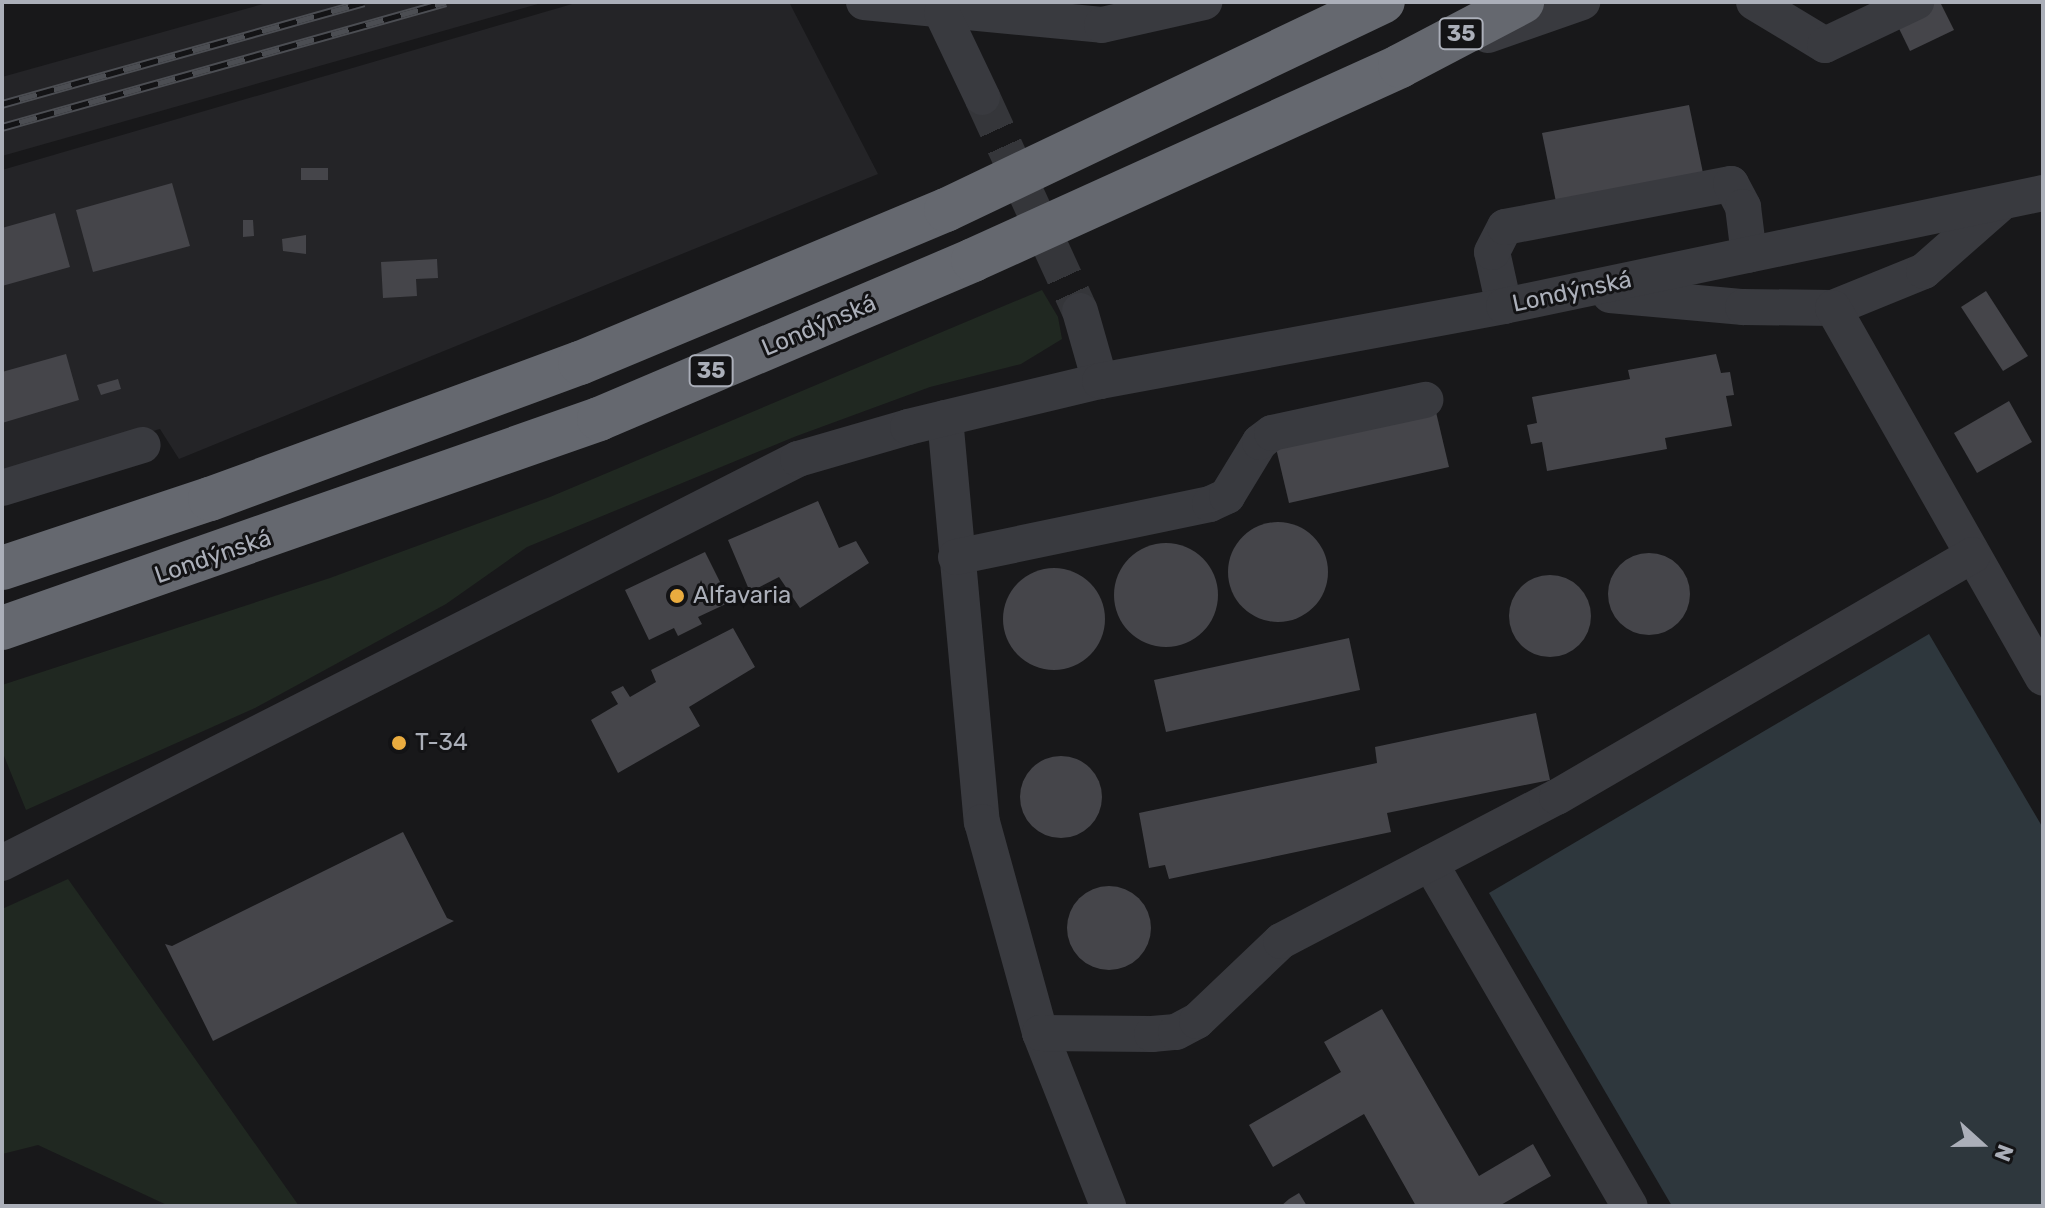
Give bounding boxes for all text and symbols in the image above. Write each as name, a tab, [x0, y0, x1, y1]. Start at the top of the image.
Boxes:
road number: 35	[1437, 16, 1485, 52]
street label: Londýnská	[1510, 265, 1634, 319]
street label: Londýnská	[758, 289, 880, 363]
road number: 35	[687, 353, 735, 389]
street label: Londýnská	[151, 524, 275, 590]
place label: Alfavaria	[693, 582, 791, 610]
marker: Alfavaria	[668, 587, 686, 605]
place label: T-34	[415, 729, 468, 757]
marker: T-34	[390, 734, 408, 752]
north arrow	[1941, 1104, 2021, 1184]
text: N	[1988, 1141, 2019, 1165]

